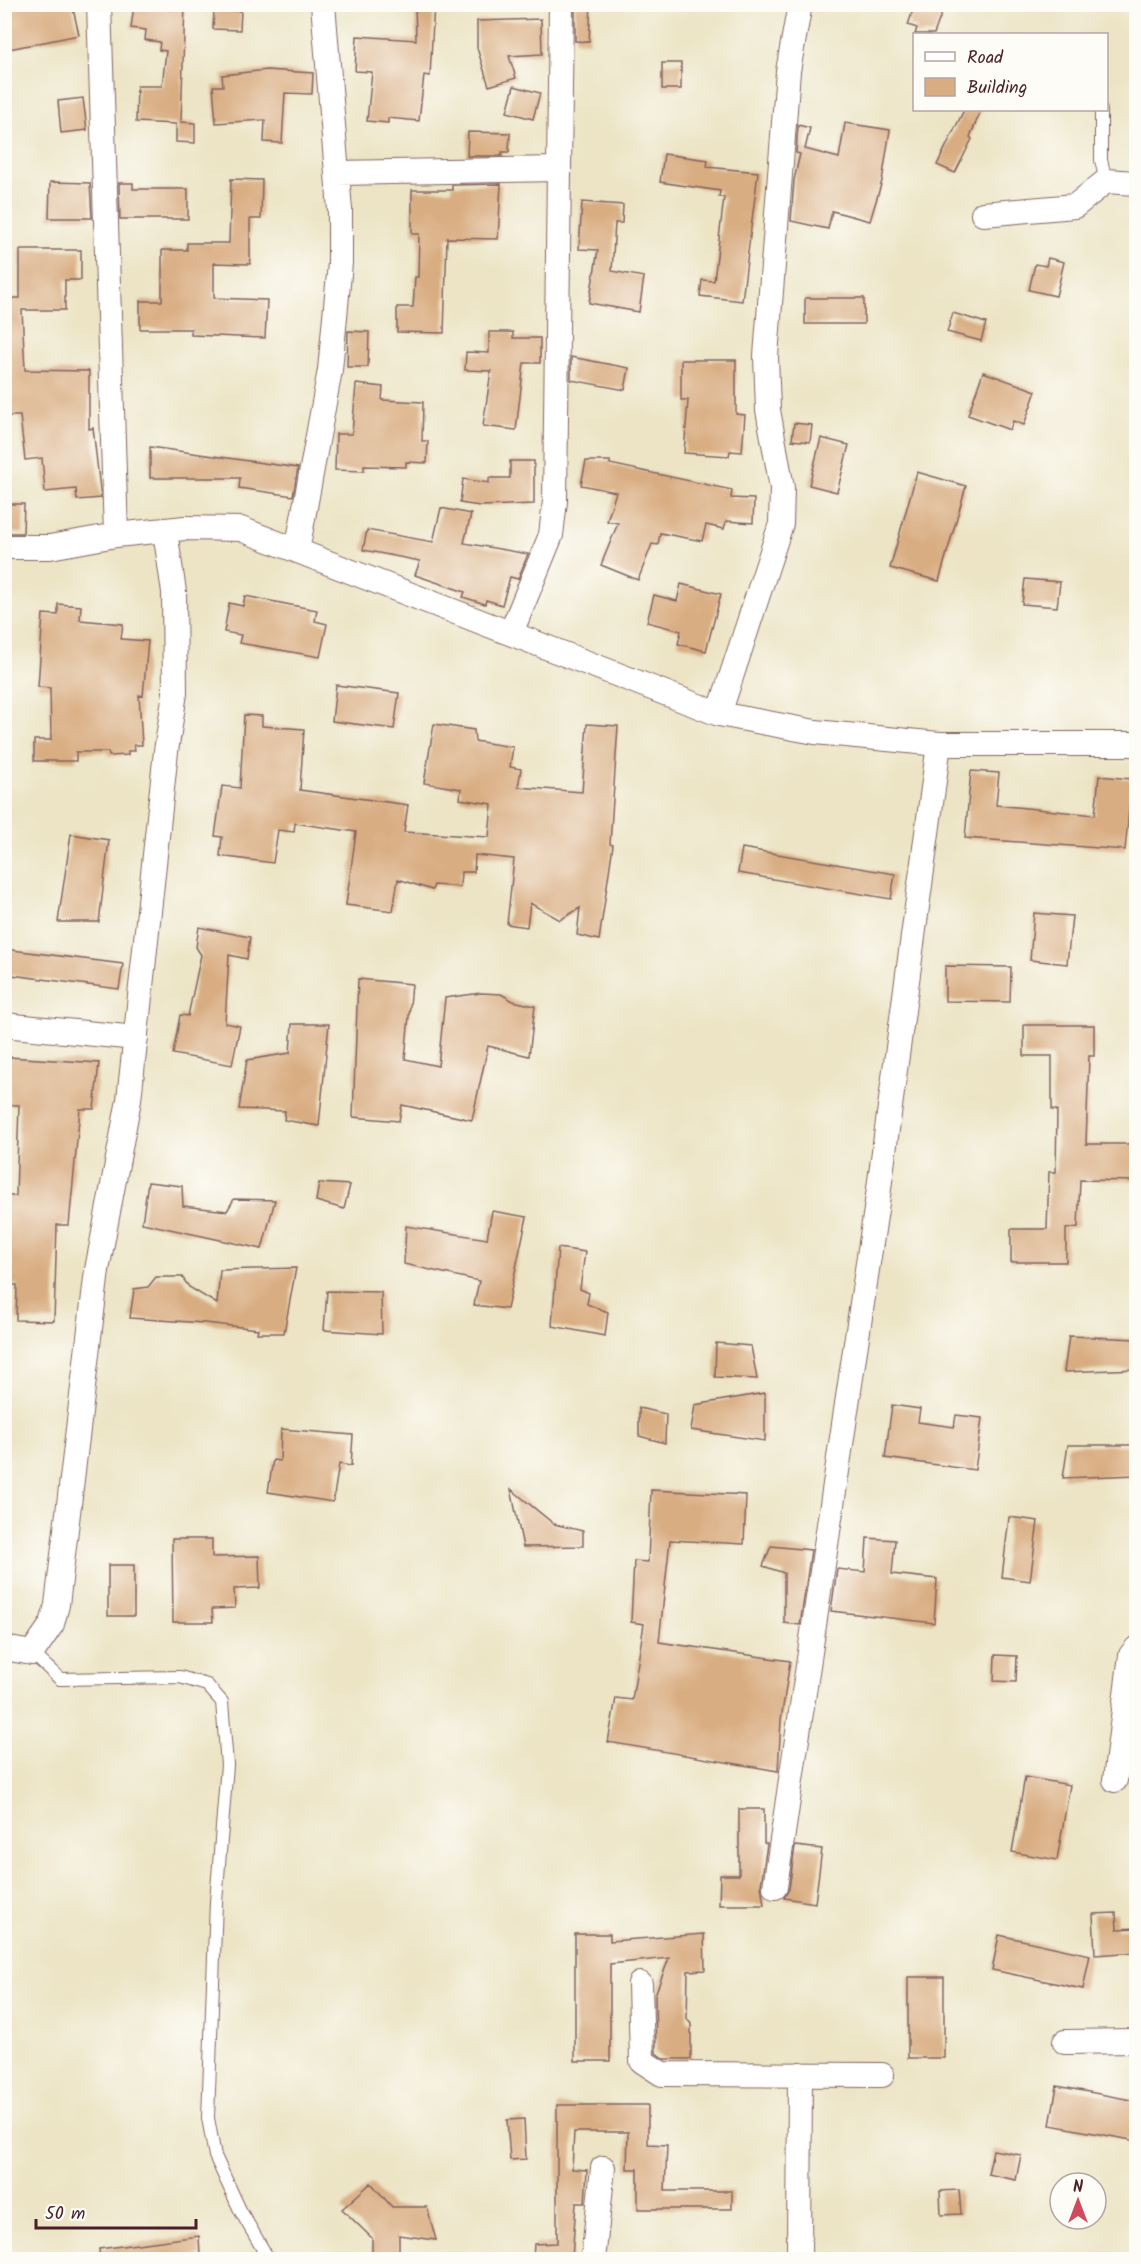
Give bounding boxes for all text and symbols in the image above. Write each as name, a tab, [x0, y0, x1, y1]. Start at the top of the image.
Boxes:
legend	[913, 33, 1108, 111]
text: Road	[967, 44, 1004, 73]
text: Building	[967, 74, 1027, 103]
north arrow	[1048, 2171, 1108, 2231]
text: N	[1073, 2175, 1083, 2200]
scale bar	[36, 2192, 196, 2230]
text: 50 m	[45, 2200, 85, 2229]

